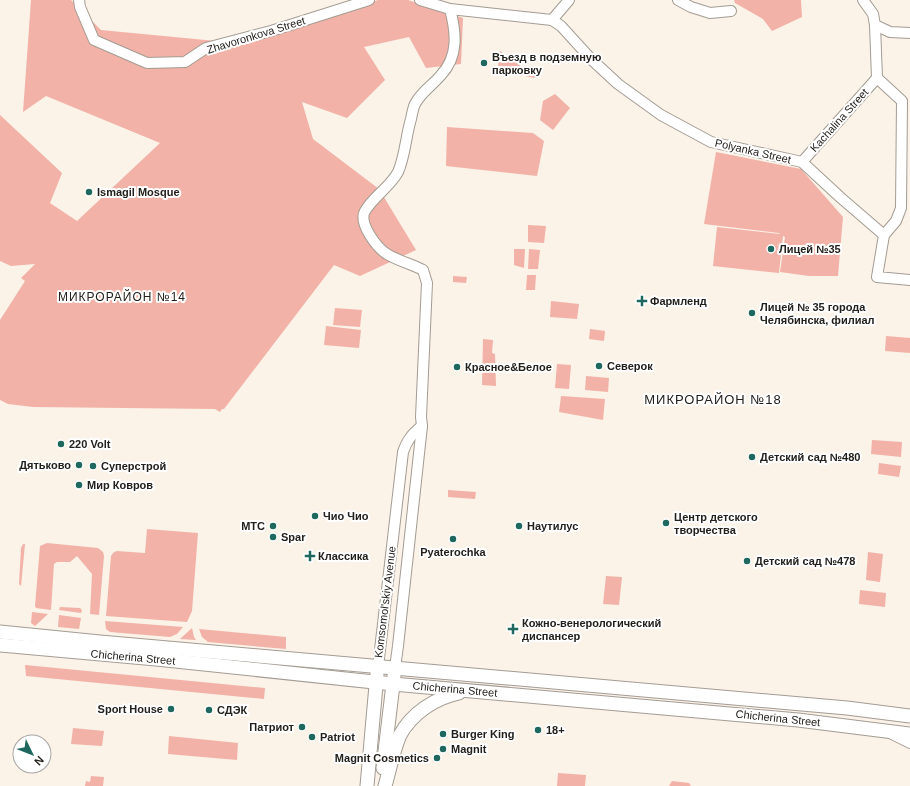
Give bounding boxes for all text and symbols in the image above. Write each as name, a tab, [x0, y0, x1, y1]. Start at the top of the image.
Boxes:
street label: Zhavoronkova Street	[205, 14, 307, 56]
place label: Въезд в подземную парковку	[492, 51, 601, 76]
marker: Въезд в подземную парковку	[479, 58, 489, 68]
street label: Kachalina Street	[808, 86, 870, 154]
street label: Polyanka Street	[714, 136, 792, 166]
place label: Ismagil Mosque	[97, 186, 180, 198]
marker: Ismagil Mosque	[84, 187, 94, 197]
place label: Лицей №35	[779, 243, 841, 255]
marker: Лицей №35	[766, 244, 776, 254]
district label: МИКРОРАЙОН №14	[58, 289, 186, 304]
place label: Фармленд	[650, 295, 707, 307]
marker: Фармленд	[637, 296, 647, 306]
place label: Лицей № 35 города Челябинска, филиал	[760, 301, 875, 326]
marker: Лицей № 35 города Челябинска, филиал	[747, 308, 757, 318]
place label: Северок	[607, 360, 653, 372]
place label: Красное&Белое	[465, 361, 552, 373]
marker: Северок	[594, 361, 604, 371]
marker: Красное&Белое	[452, 362, 462, 372]
district label: МИКРОРАЙОН №18	[644, 392, 782, 407]
place label: 220 Volt	[69, 438, 111, 450]
marker: 220 Volt	[56, 439, 66, 449]
place label: Детский сад №480	[760, 451, 860, 463]
marker: Детский сад №480	[747, 452, 757, 462]
place label: Дятьково	[19, 459, 71, 471]
marker: Дятьково	[74, 460, 84, 470]
place label: Суперстрой	[101, 460, 166, 472]
marker: Суперстрой	[88, 461, 98, 471]
place label: Мир Ковров	[87, 479, 153, 491]
marker: Мир Ковров	[74, 480, 84, 490]
place label: Чио Чио	[323, 510, 369, 522]
marker: Чио Чио	[310, 511, 320, 521]
place label: Центр детского творчества	[674, 511, 758, 536]
marker: Центр детского творчества	[661, 518, 671, 528]
place label: МТС	[241, 520, 265, 532]
place label: Наутилус	[527, 520, 578, 532]
marker: МТС	[268, 521, 278, 531]
marker: Наутилус	[514, 521, 524, 531]
place label: Spar	[281, 531, 306, 543]
marker: Spar	[268, 532, 278, 542]
marker: Pyaterochka	[448, 534, 458, 544]
street label: Komsomol'skiy Avenue	[372, 545, 398, 659]
place label: Pyaterochka	[420, 546, 487, 558]
place label: Классика	[318, 550, 369, 562]
marker: Классика	[305, 551, 315, 561]
place label: Детский сад №478	[755, 555, 855, 567]
marker: Детский сад №478	[742, 556, 752, 566]
place label: Кожно-венерологический диспансер	[522, 617, 661, 642]
marker: Кожно-венерологический диспансер	[507, 623, 519, 635]
street label: Chicherina Street	[90, 647, 176, 667]
street label: Chicherina Street	[412, 679, 498, 699]
place label: Sport House	[98, 703, 163, 715]
marker: Sport House	[166, 704, 176, 714]
place label: СДЭК	[217, 704, 247, 716]
marker: СДЭК	[204, 705, 214, 715]
street label: Chicherina Street	[735, 708, 821, 728]
place label: Патриот	[249, 721, 295, 733]
marker: Патриот	[297, 722, 307, 732]
place label: 18+	[546, 724, 565, 736]
marker: 18+	[533, 725, 543, 735]
place label: Burger King	[451, 728, 515, 740]
marker: Burger King	[438, 729, 448, 739]
place label: Patriot	[320, 731, 355, 743]
marker: Patriot	[307, 732, 317, 742]
north arrow	[12, 734, 52, 774]
place label: Magnit	[451, 743, 487, 755]
marker: Magnit	[438, 744, 448, 754]
place label: Magnit Cosmetics	[335, 752, 429, 764]
marker: Magnit Cosmetics	[432, 753, 442, 763]
text: N	[32, 754, 46, 768]

